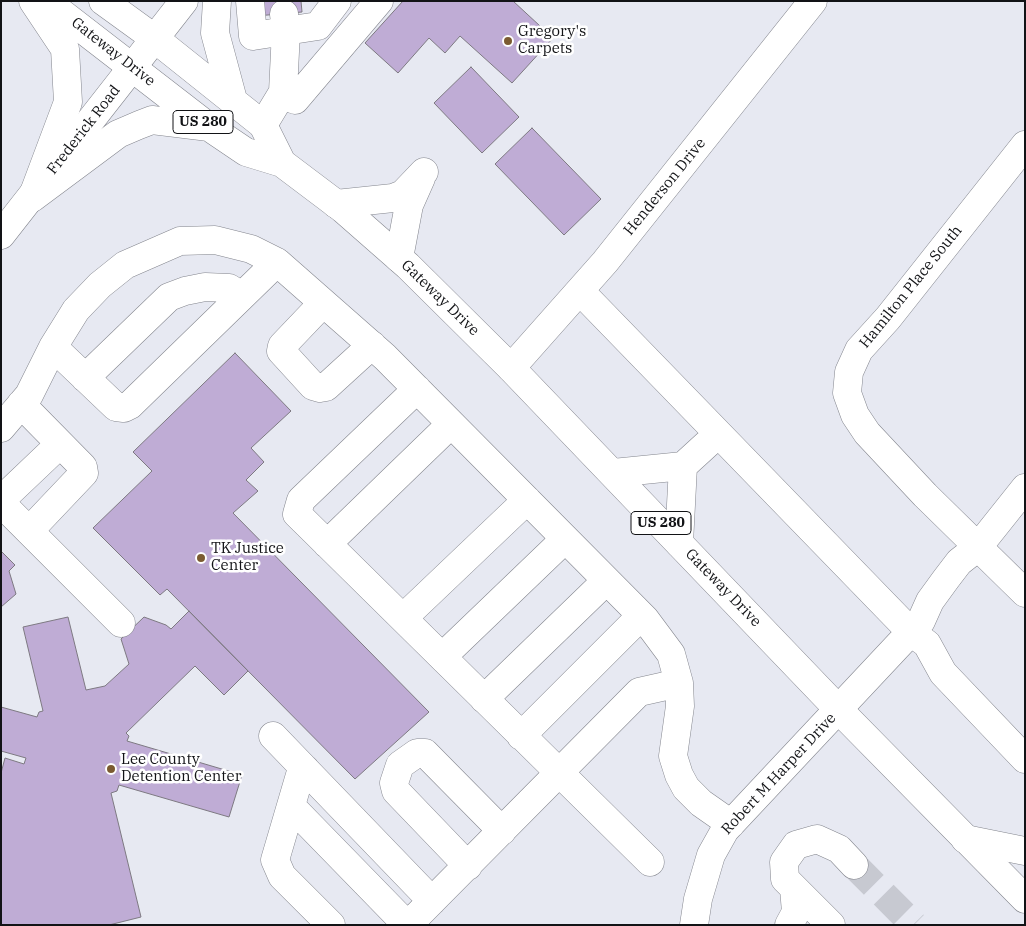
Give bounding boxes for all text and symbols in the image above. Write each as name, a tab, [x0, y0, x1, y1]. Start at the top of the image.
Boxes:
street label: Gateway Drive	[68, 14, 158, 90]
place label: Gregory's Carpets	[518, 23, 586, 58]
marker: Gregory's Carpets	[502, 35, 514, 47]
street label: Frederick Road	[44, 82, 124, 178]
road number: US 280	[173, 110, 233, 134]
street label: Henderson Drive	[620, 135, 710, 239]
street label: Hamilton Place South	[856, 222, 966, 352]
street label: Gateway Drive	[397, 256, 483, 340]
road number: US 280	[631, 512, 691, 534]
place label: TK Justice Center	[211, 540, 284, 575]
street label: Gateway Drive	[681, 545, 765, 631]
marker: TK Justice Center	[195, 552, 207, 564]
street label: Robert M Harper Drive	[718, 709, 840, 839]
place label: Lee County Detention Center	[121, 751, 241, 786]
marker: Lee County Detention Center	[105, 763, 117, 775]

